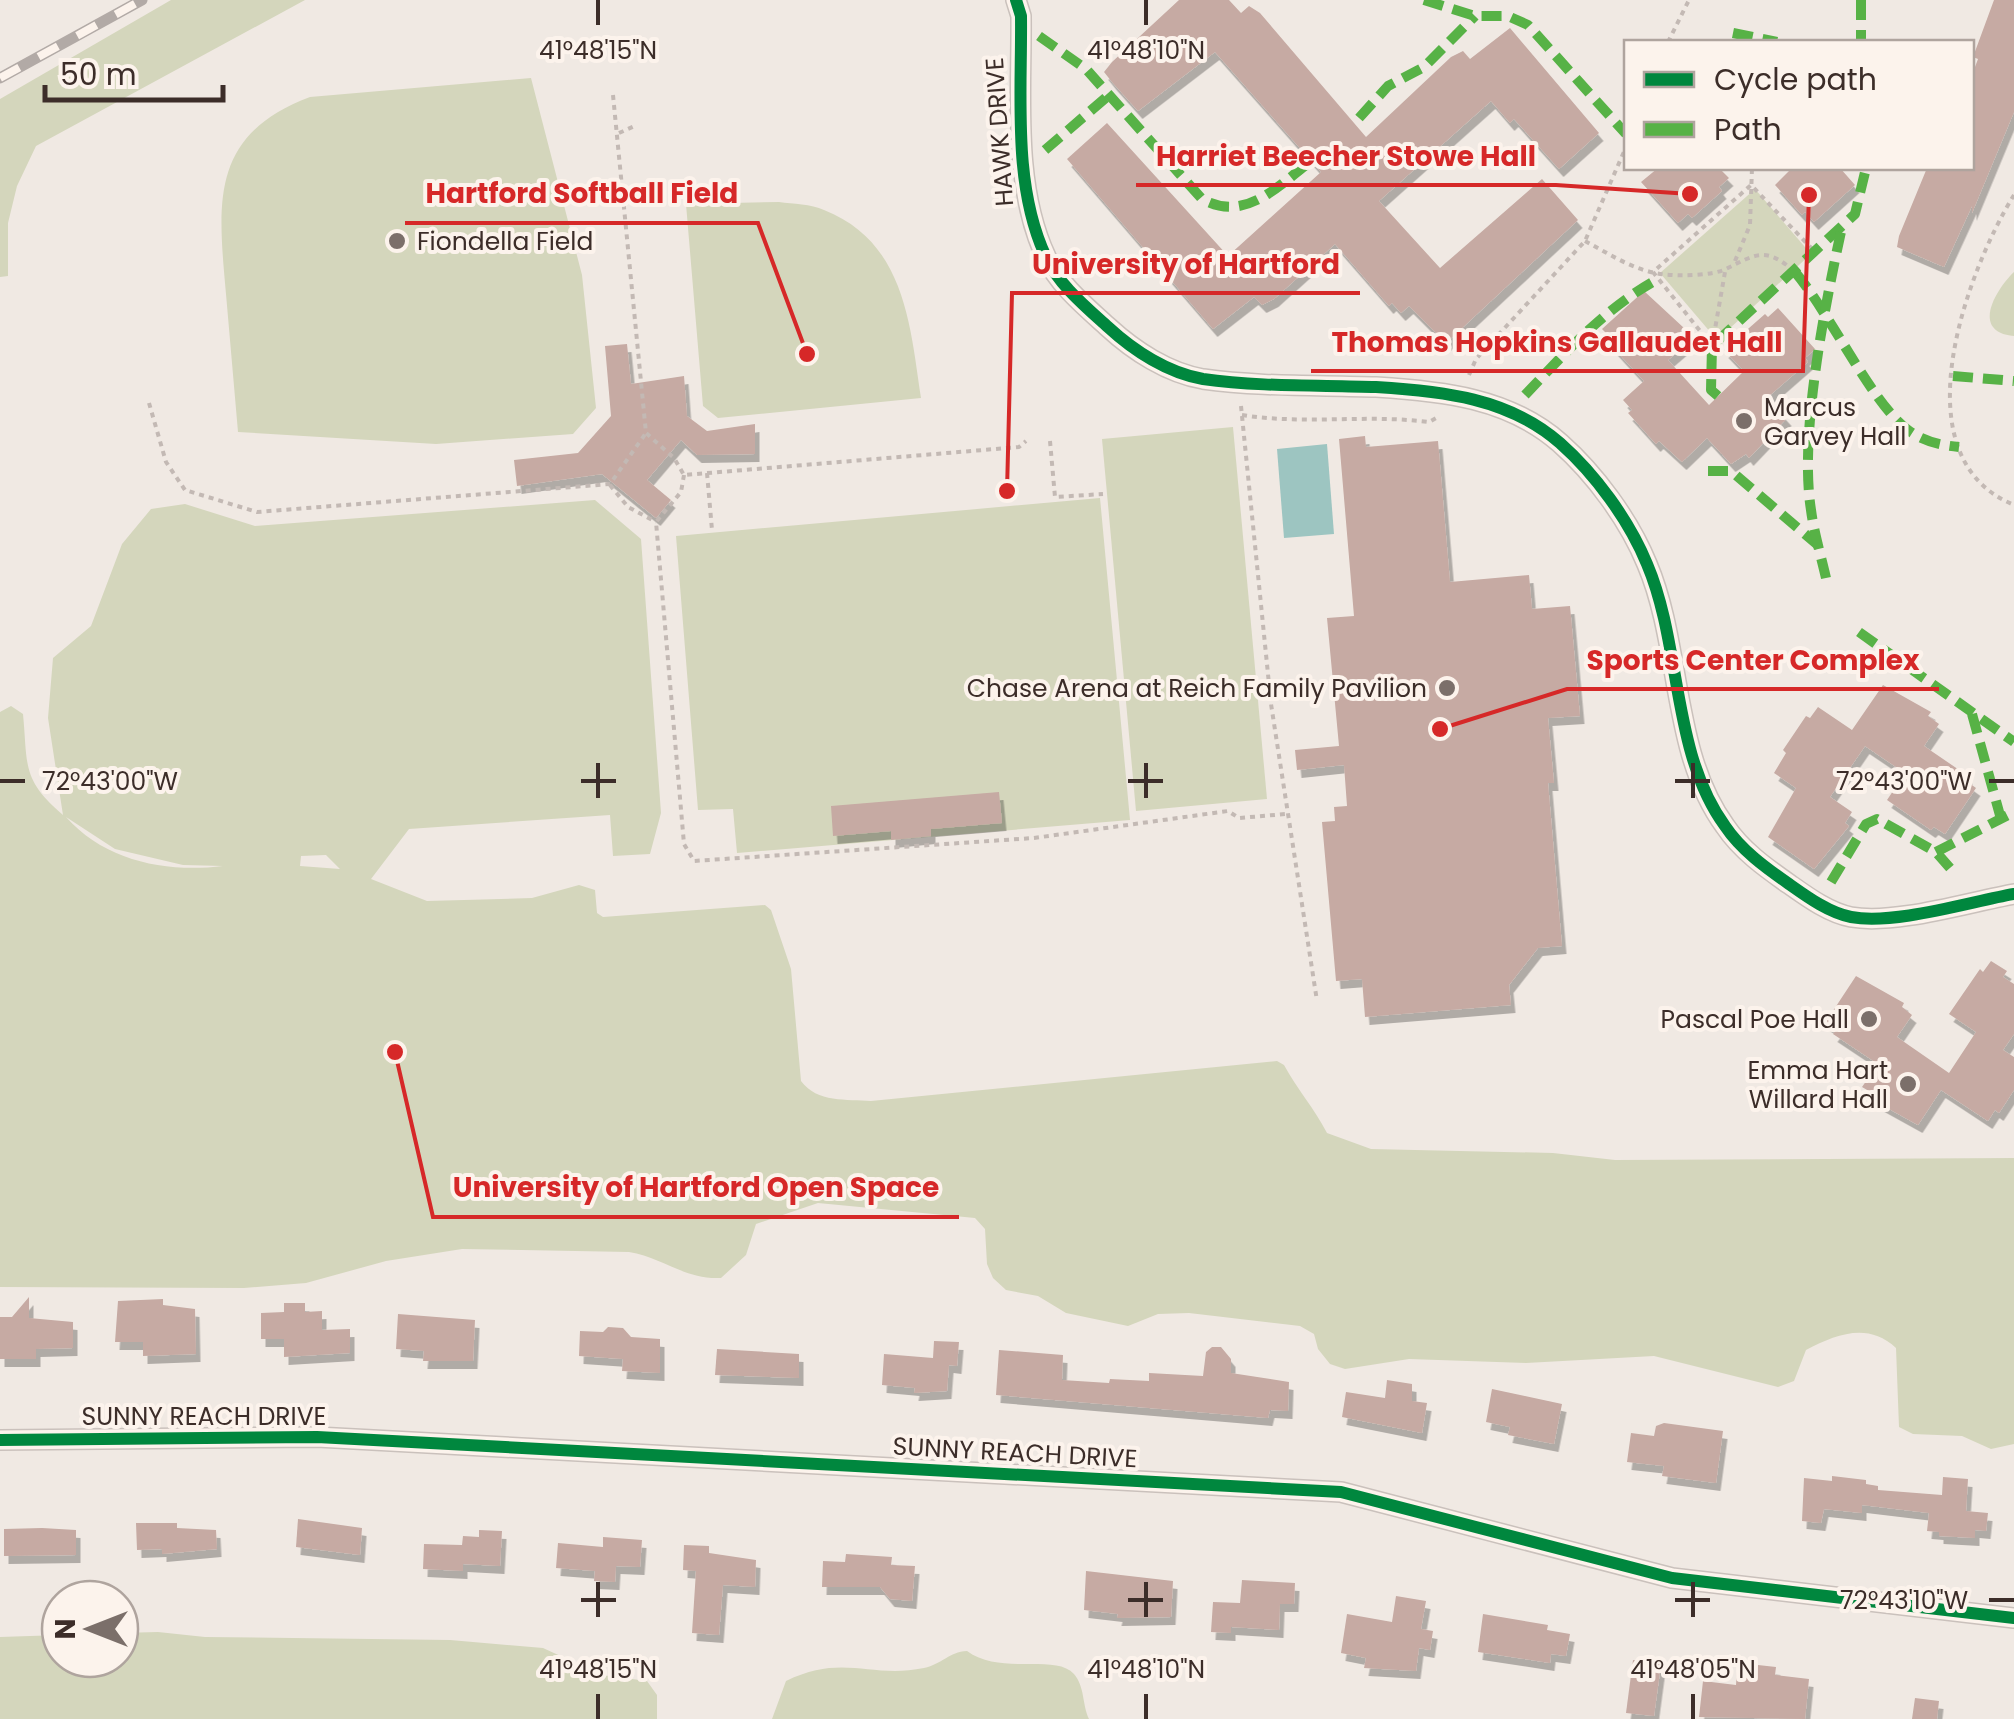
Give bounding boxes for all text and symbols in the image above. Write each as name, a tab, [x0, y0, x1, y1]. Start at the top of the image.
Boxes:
text: 41°48'15"N	[539, 33, 657, 68]
text: 41°48'10"N	[1087, 33, 1205, 68]
scale bar	[45, 40, 222, 102]
legend	[1624, 40, 1974, 170]
text: 50 m	[60, 53, 137, 96]
street label: HAWK DRIVE	[977, 56, 1022, 207]
text: Cycle path	[1714, 58, 1877, 101]
text: Path	[1714, 108, 1782, 151]
callout: Harriet Beecher Stowe Hall	[1136, 127, 1556, 185]
text: Harriet Beecher Stowe Hall	[1156, 137, 1536, 176]
callout: Hartford Softball Field	[405, 165, 758, 223]
text: Hartford Softball Field	[426, 174, 738, 213]
place label: Fiondella Field	[417, 224, 593, 259]
marker: Fiondella Field	[386, 230, 408, 252]
callout: University of Hartford	[1012, 235, 1360, 293]
text: University of Hartford	[1032, 245, 1340, 284]
callout: Thomas Hopkins Gallaudet Hall	[1311, 313, 1803, 371]
text: Thomas Hopkins Gallaudet Hall	[1331, 323, 1783, 362]
place label: Marcus Garvey Hall	[1764, 390, 1906, 454]
marker: Marcus Garvey Hall	[1733, 410, 1755, 432]
callout: Sports Center Complex	[1567, 631, 1939, 689]
text: Sports Center Complex	[1587, 641, 1920, 680]
place label: Chase Arena at Reich Family Pavilion	[967, 671, 1427, 706]
marker: Chase Arena at Reich Family Pavilion	[1436, 677, 1458, 699]
text: 72°43'00"W	[42, 764, 178, 799]
text: 72°43'00"W	[1836, 764, 1972, 799]
place label: Pascal Poe Hall	[1661, 1002, 1849, 1037]
marker: Pascal Poe Hall	[1858, 1008, 1880, 1030]
place label: Emma Hart Willard Hall	[1747, 1053, 1888, 1117]
marker: Emma Hart Willard Hall	[1897, 1073, 1919, 1095]
callout: University of Hartford Open Space	[433, 1159, 959, 1217]
text: University of Hartford Open Space	[453, 1168, 939, 1207]
street label: SUNNY REACH DRIVE	[82, 1399, 326, 1434]
street label: SUNNY REACH DRIVE	[892, 1429, 1138, 1476]
north arrow	[40, 1579, 140, 1679]
text: 72°43'10"W	[1840, 1583, 1968, 1618]
text: N	[46, 1618, 85, 1640]
text: 41°48'15"N	[539, 1652, 657, 1687]
text: 41°48'10"N	[1087, 1652, 1205, 1687]
text: 41°48'05"N	[1630, 1652, 1756, 1687]

